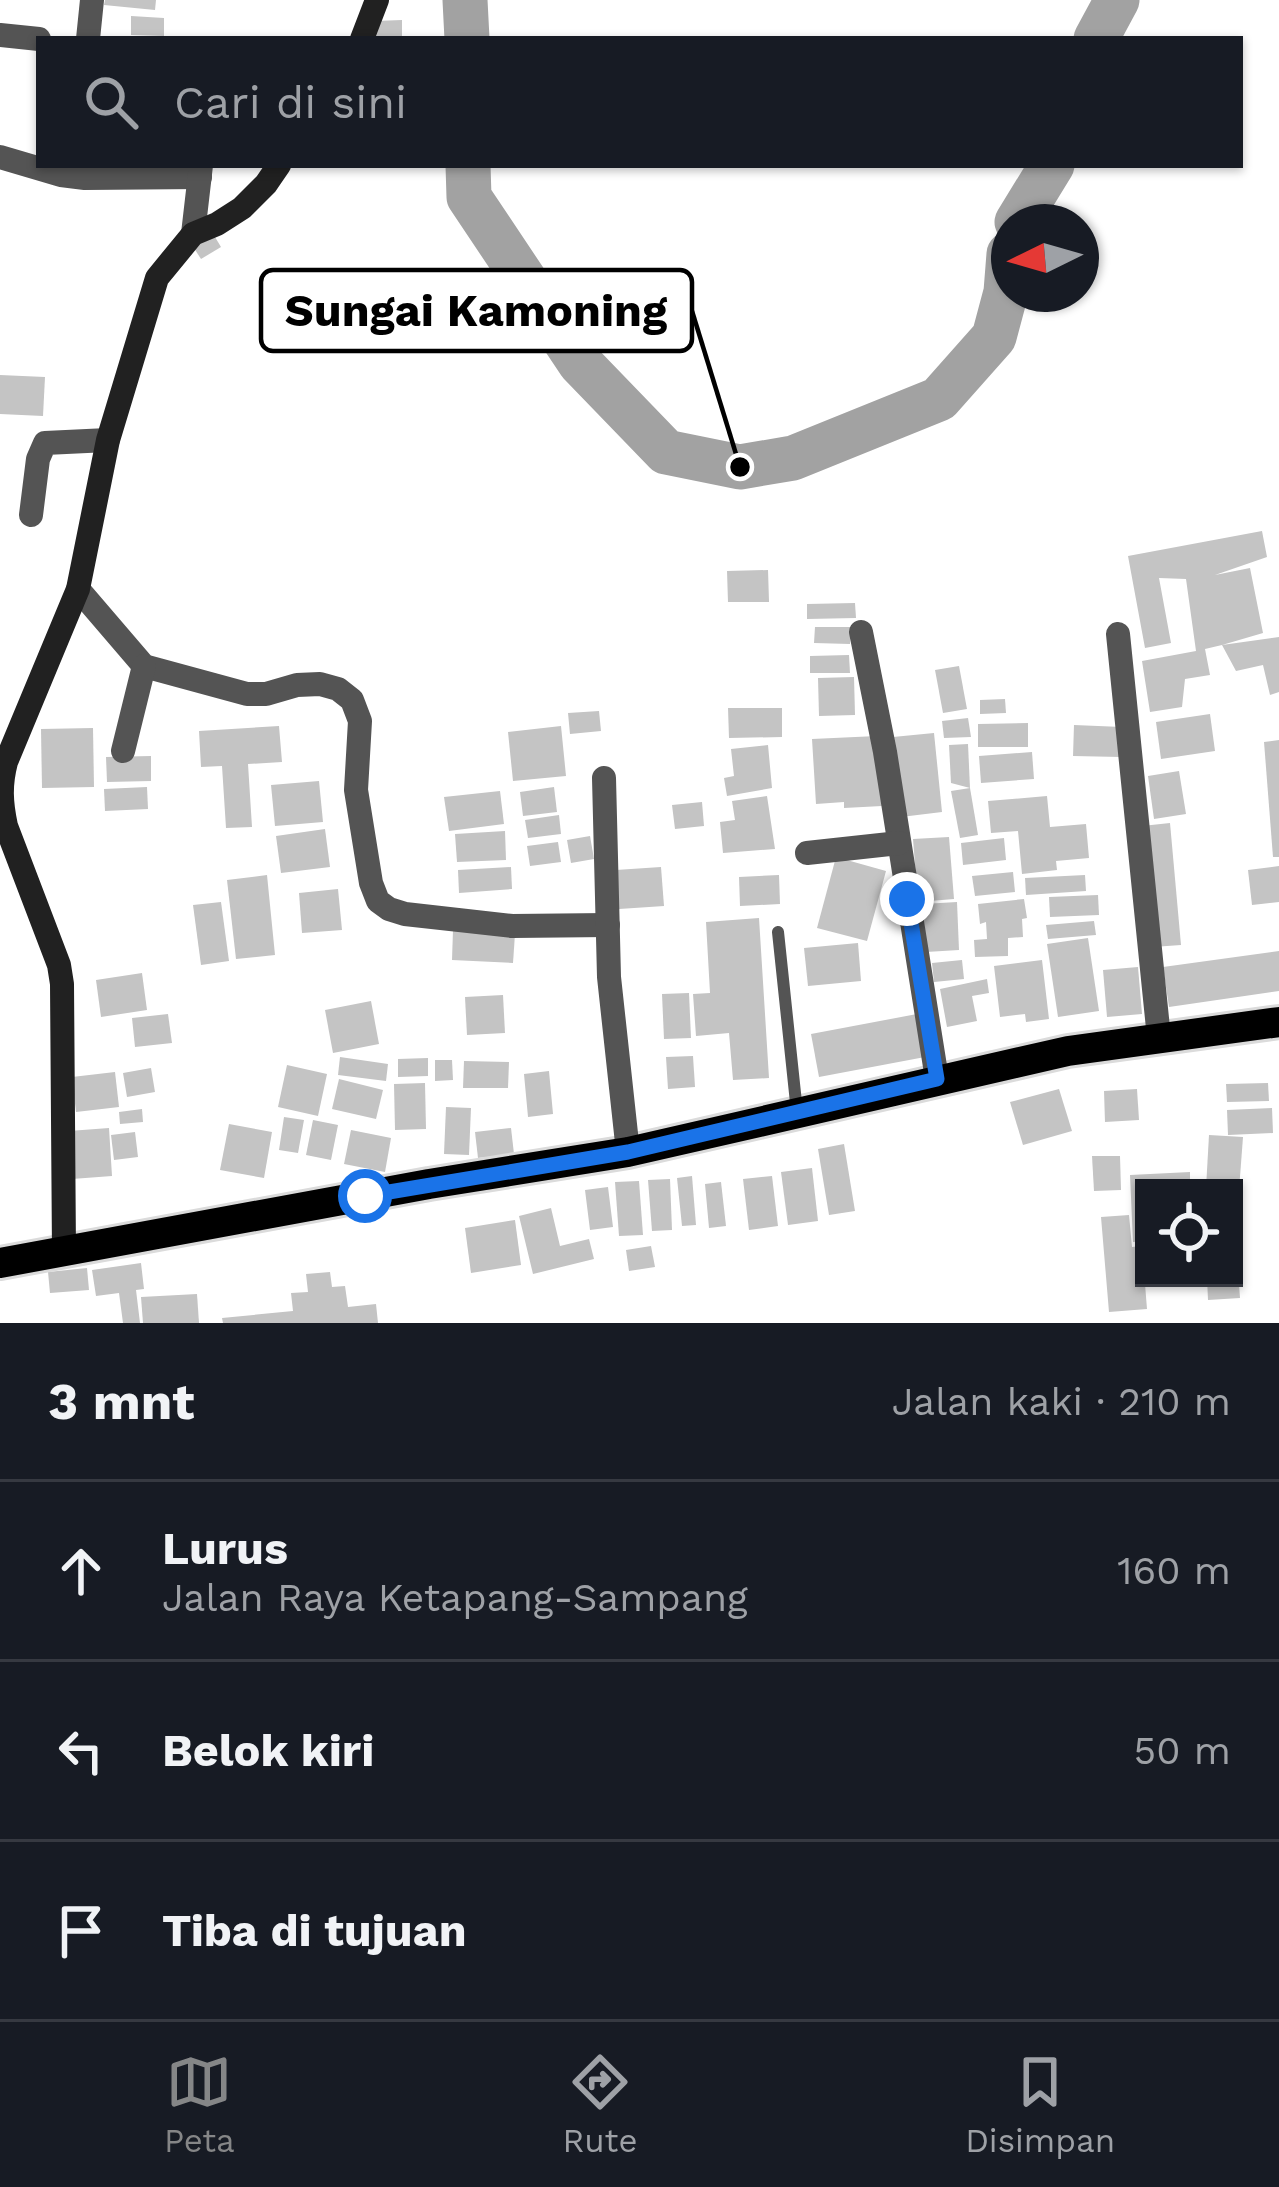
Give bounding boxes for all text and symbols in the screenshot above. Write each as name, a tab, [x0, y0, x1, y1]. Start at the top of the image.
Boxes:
search box	[36, 36, 1243, 168]
icon: search	[78, 69, 144, 135]
text: Cari di sini	[174, 76, 407, 129]
north arrow	[991, 204, 1099, 312]
callout: Sungai Kamoning	[261, 270, 692, 351]
text: Sungai Kamoning	[285, 284, 668, 337]
route end	[880, 872, 934, 926]
route start	[338, 1169, 392, 1223]
map controls	[1135, 1179, 1243, 1287]
button: locate	[1135, 1179, 1243, 1287]
text: 3 mnt	[48, 1372, 195, 1431]
text: Jalan kaki · 210 m	[892, 1379, 1231, 1424]
text: Lurus	[162, 1522, 288, 1575]
icon: ahead	[48, 1538, 114, 1604]
text: 160 m	[1117, 1548, 1231, 1593]
text: Jalan Raya Ketapang-Sampang	[162, 1575, 748, 1620]
icon: left	[48, 1718, 114, 1784]
text: Belok kiri	[162, 1724, 374, 1777]
text: 50 m	[1134, 1728, 1231, 1773]
icon: arrive	[48, 1898, 114, 1964]
text: Tiba di tujuan	[162, 1904, 467, 1957]
tab: Peta	[164, 2049, 235, 2160]
tab: Rute	[563, 2049, 637, 2160]
tab: Disimpan	[965, 2049, 1115, 2160]

